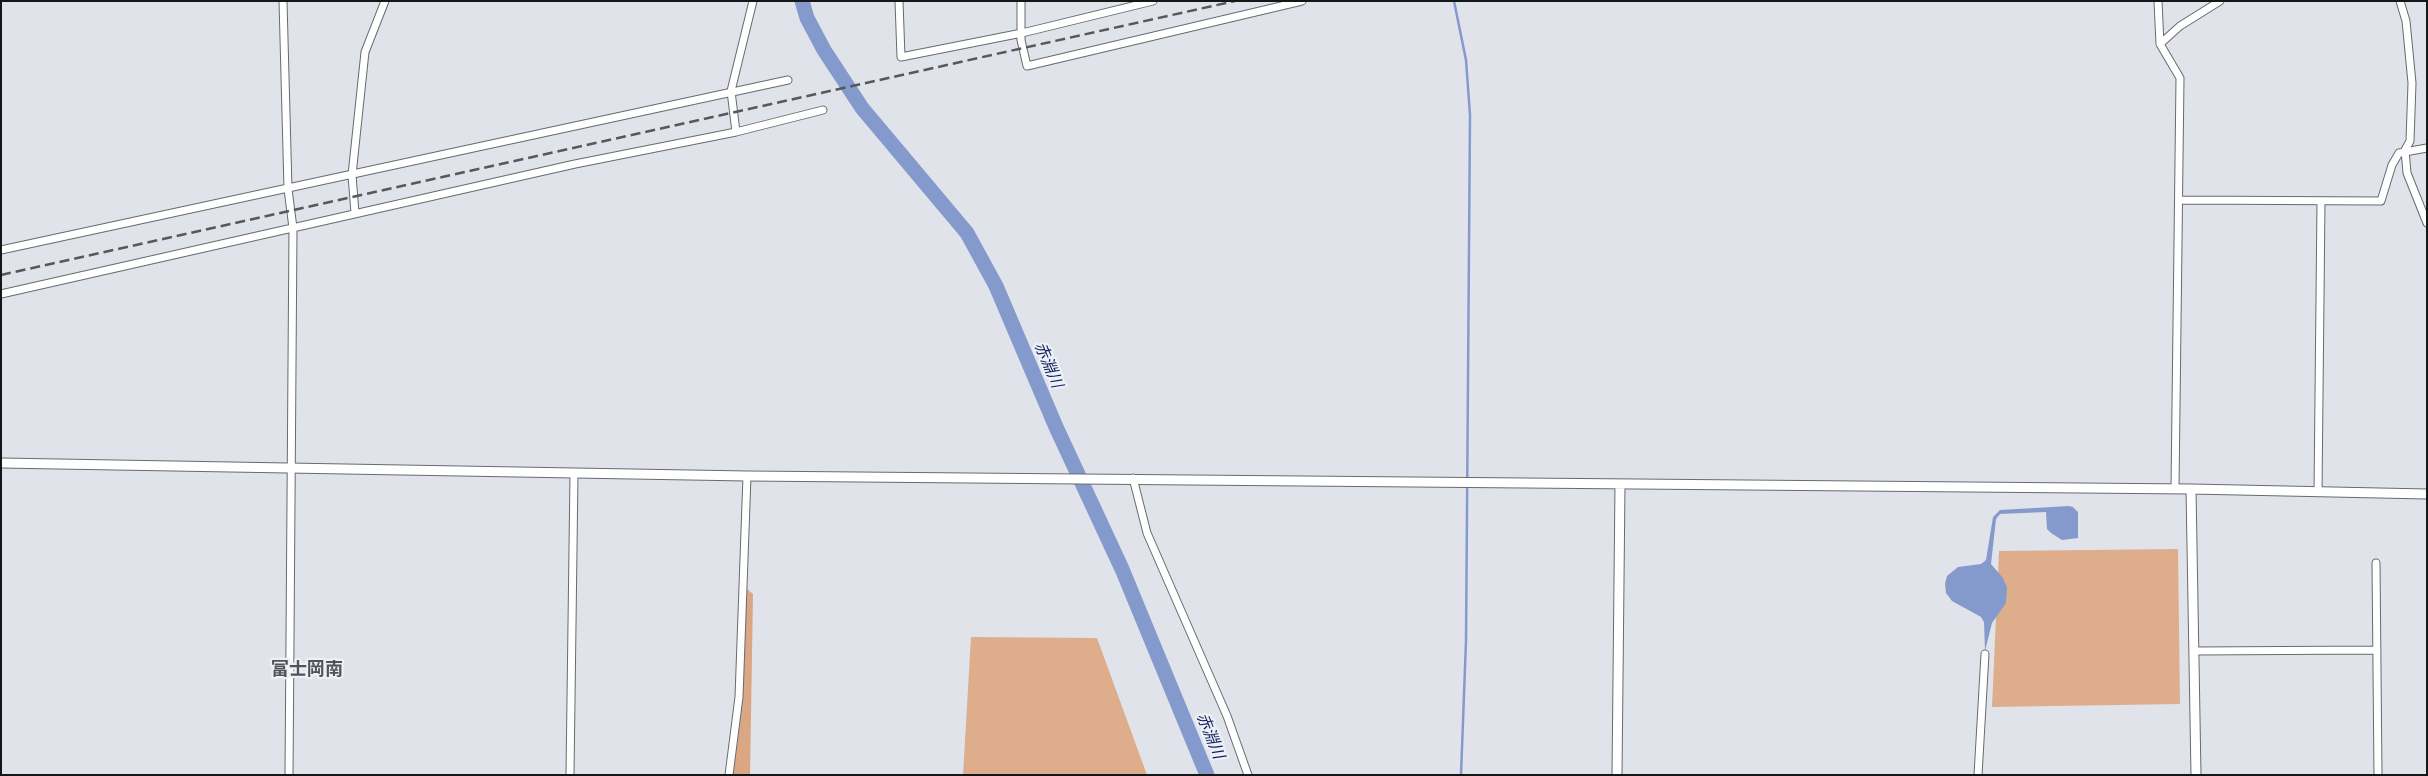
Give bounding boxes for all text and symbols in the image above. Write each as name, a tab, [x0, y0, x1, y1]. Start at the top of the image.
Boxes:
water label: 赤淵川	[1030, 339, 1066, 391]
district label: 富士岡南	[271, 659, 343, 681]
water label: 赤淵川	[1192, 710, 1228, 762]

